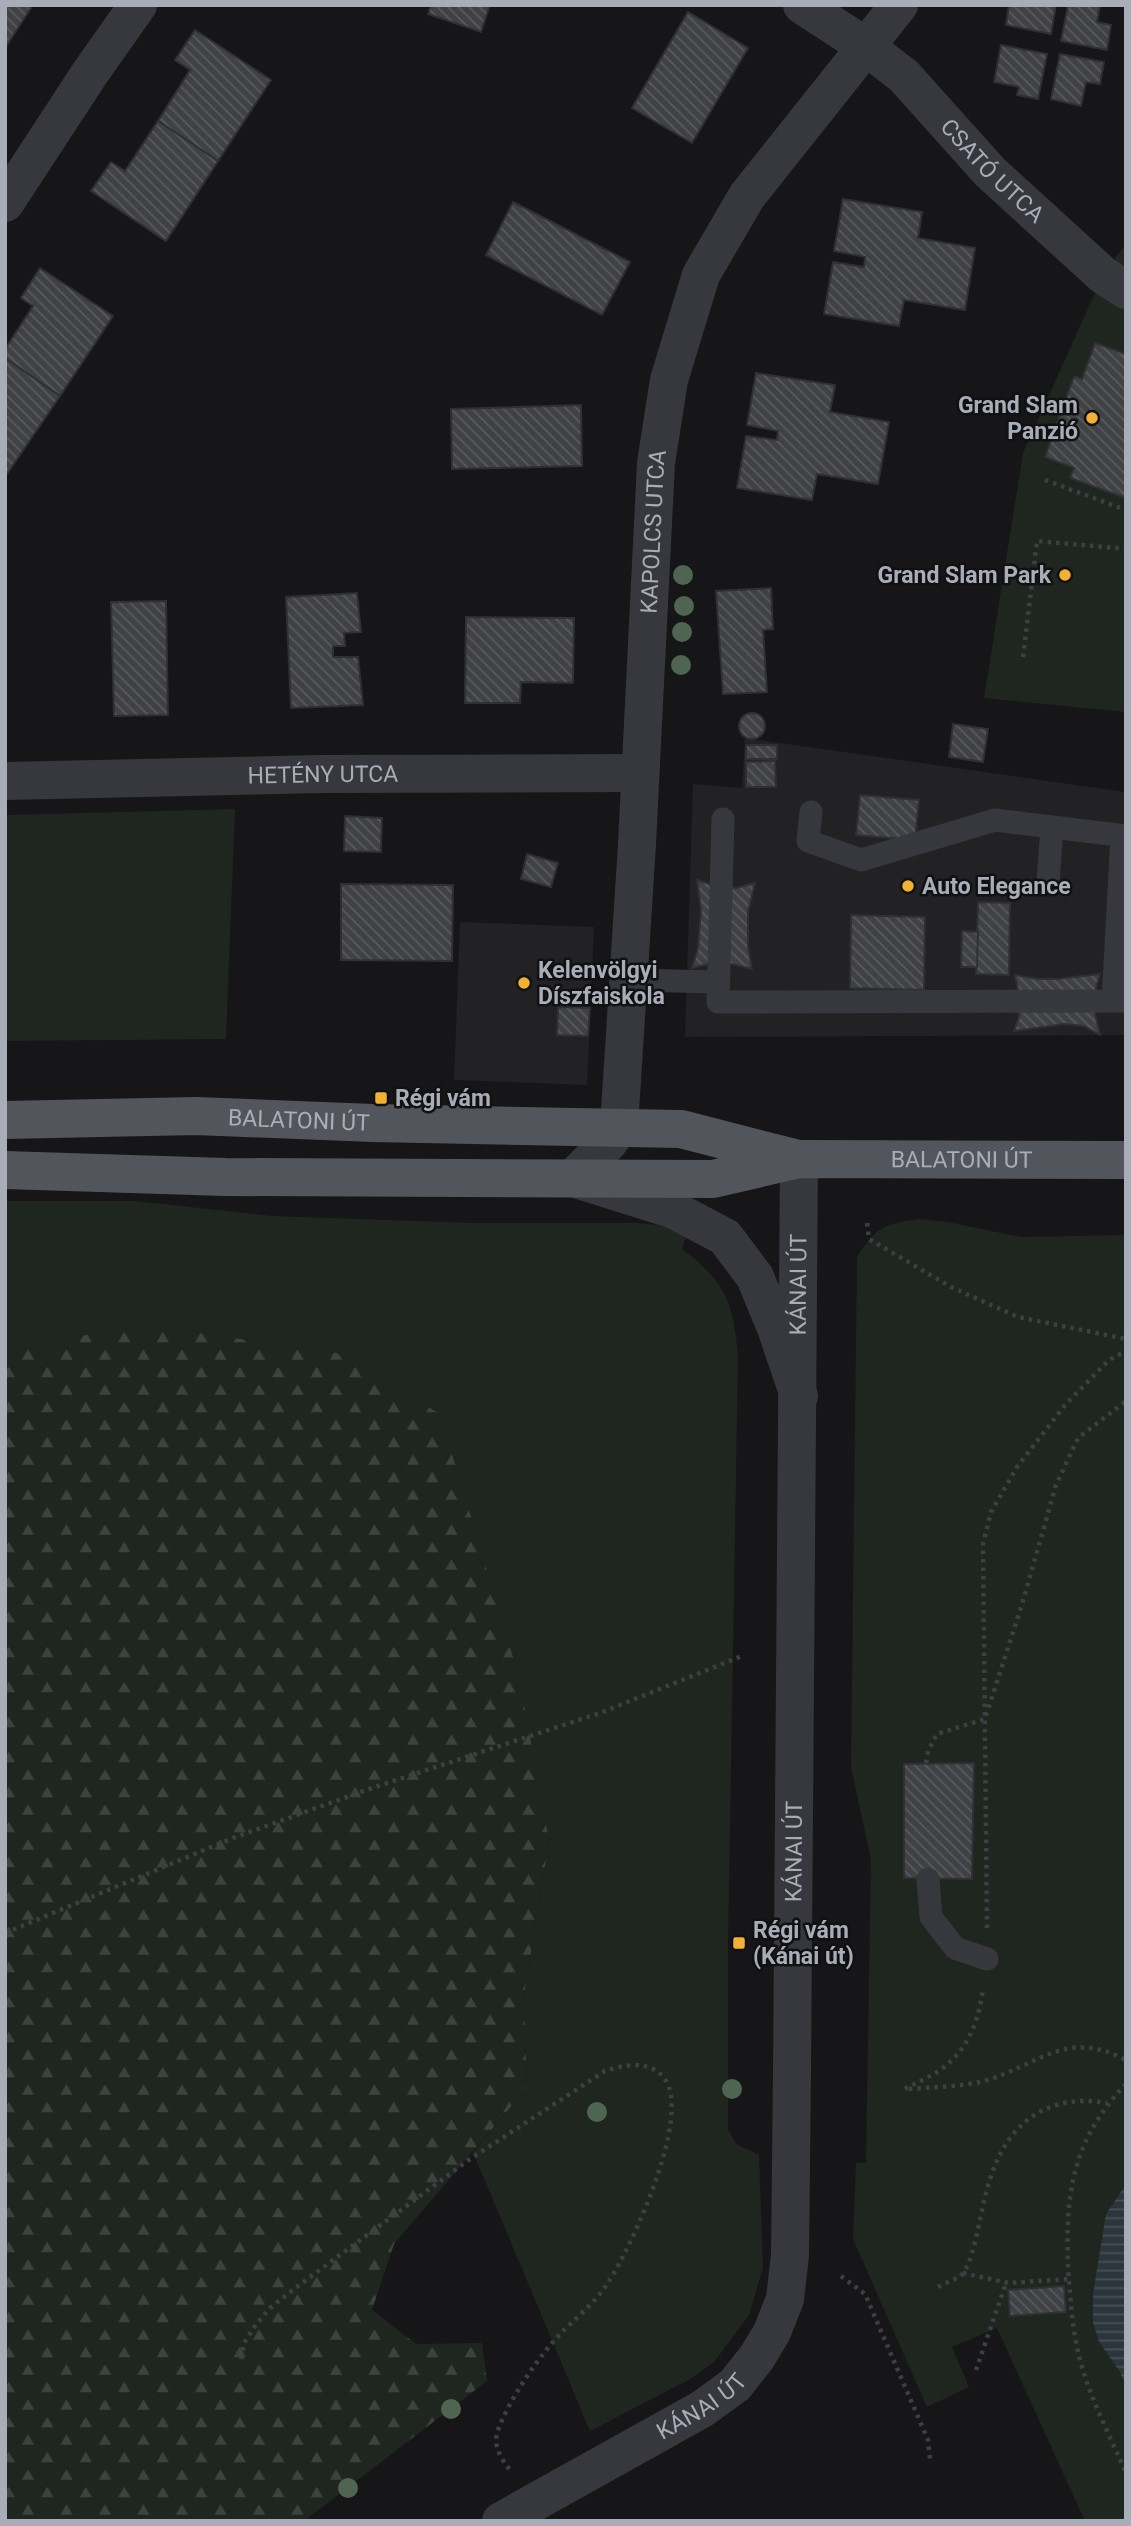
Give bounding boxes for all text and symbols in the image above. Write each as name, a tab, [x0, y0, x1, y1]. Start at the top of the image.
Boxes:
street label: CSATÓ UTCA	[935, 113, 1050, 228]
place label: Grand Slam Panzió	[958, 392, 1078, 445]
marker: Grand Slam Panzió	[1084, 410, 1100, 426]
street label: KAPOLCS UTCA	[635, 448, 671, 614]
place label: Grand Slam Park	[877, 562, 1052, 589]
marker: Grand Slam Park	[1057, 567, 1073, 583]
street label: HETÉNY UTCA	[247, 760, 398, 789]
place label: Auto Elegance	[922, 873, 1071, 900]
marker: Auto Elegance	[900, 878, 916, 894]
place label: Kelenvölgyi Díszfaiskola	[538, 957, 665, 1010]
marker: Kelenvölgyi Díszfaiskola	[516, 975, 532, 991]
place label: Régi vám	[395, 1085, 491, 1112]
marker: Régi vám	[373, 1090, 389, 1106]
street label: BALATONI ÚT	[227, 1104, 371, 1136]
street label: BALATONI ÚT	[891, 1145, 1033, 1173]
street label: KÁNAI ÚT	[783, 1233, 812, 1335]
street label: KÁNAI ÚT	[779, 1800, 808, 1902]
place label: Régi vám (Kánai út)	[753, 1917, 854, 1970]
marker: Régi vám (Kánai út)	[731, 1935, 747, 1951]
street label: KÁNAI ÚT	[652, 2368, 753, 2445]

